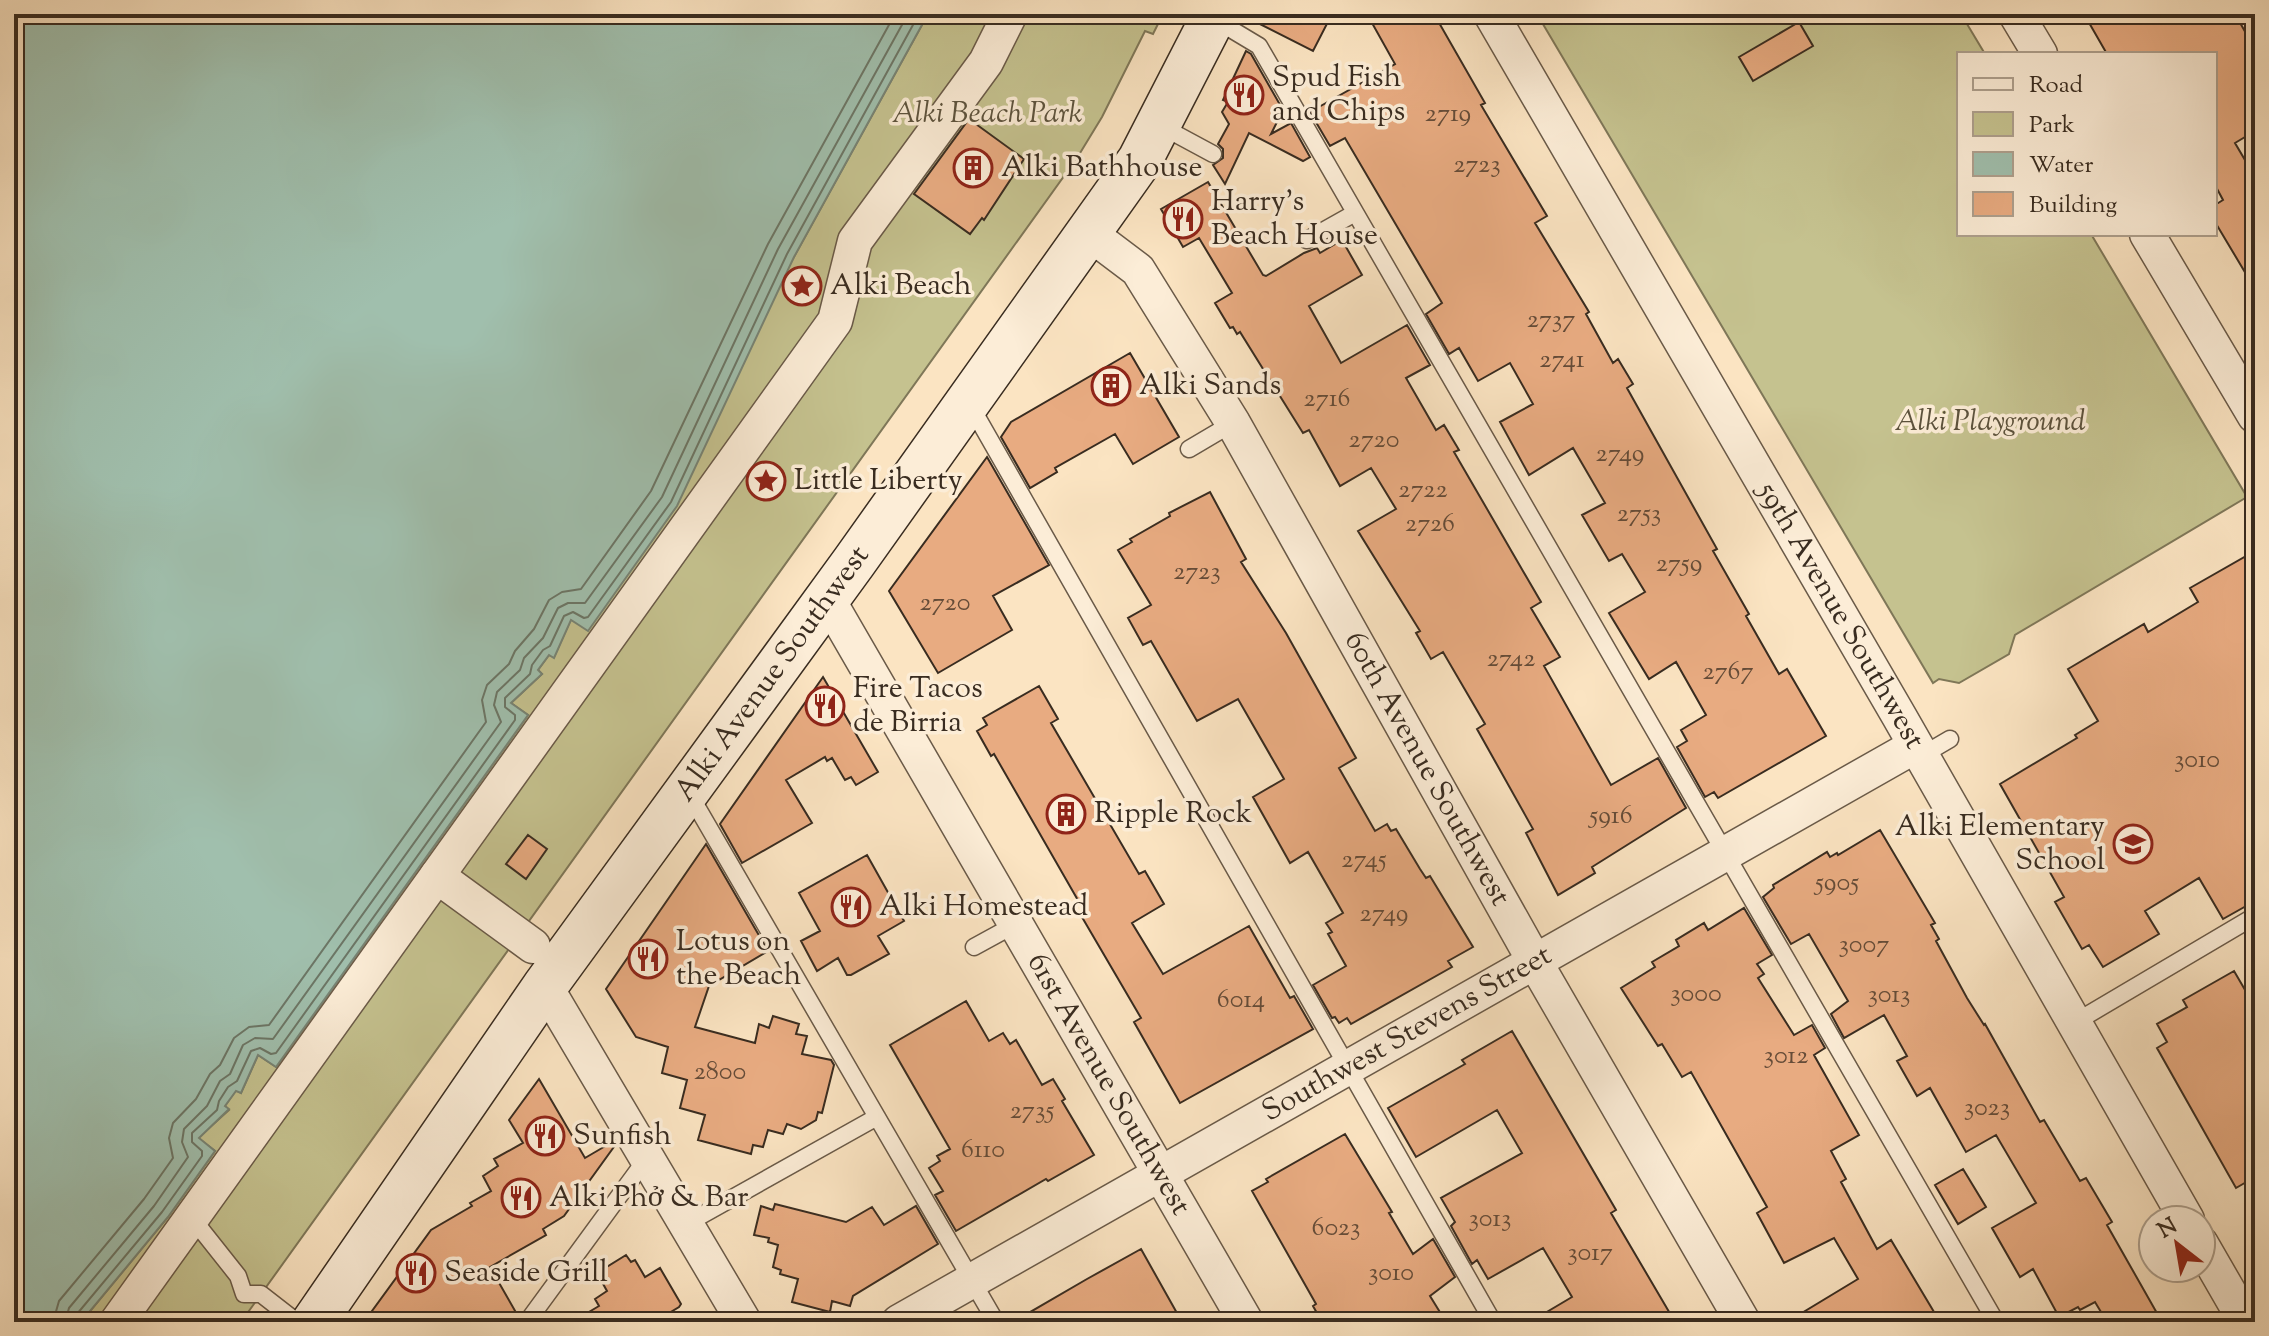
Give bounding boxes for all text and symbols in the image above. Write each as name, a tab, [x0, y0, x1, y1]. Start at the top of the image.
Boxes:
legend	[1957, 52, 2217, 236]
place label: Spud Fish and Chips	[1272, 57, 1405, 134]
text: Road	[2029, 69, 2083, 103]
restaurant icon: Spud Fish and Chips	[1223, 74, 1265, 116]
park label: Alki Beach Park	[892, 93, 1082, 136]
house number: 2719	[1425, 96, 1471, 133]
text: Park	[2029, 109, 2075, 143]
building icon: Alki Bathhouse	[952, 147, 994, 189]
place label: Alki Bathhouse	[1001, 147, 1202, 190]
house number: 2723	[1453, 147, 1501, 184]
text: Water	[2029, 149, 2093, 183]
place label: Harry’s Beach House	[1211, 181, 1378, 258]
text: Building	[2029, 189, 2118, 223]
restaurant icon: Harry’s Beach House	[1162, 198, 1204, 240]
place icon: Alki Beach	[781, 265, 823, 307]
place label: Alki Beach	[830, 265, 972, 308]
house number: 2737	[1527, 302, 1575, 339]
house number: 2741	[1539, 342, 1585, 379]
building icon: Alki Sands	[1090, 365, 1132, 407]
place label: Alki Sands	[1139, 365, 1281, 408]
house number: 2716	[1304, 381, 1350, 418]
park label: Alki Playground	[1894, 401, 2086, 444]
house number: 2720	[1349, 422, 1399, 459]
house number: 2749	[1596, 436, 1644, 473]
place icon: Little Liberty	[745, 460, 787, 502]
place label: Little Liberty	[794, 460, 963, 503]
house number: 2722	[1398, 472, 1448, 509]
street label: 59th Avenue Southwest	[1745, 472, 1935, 757]
house number: 2753	[1617, 496, 1661, 533]
house number: 2726	[1405, 506, 1455, 543]
street label: Alki Avenue Southwest	[664, 537, 881, 811]
house number: 2759	[1656, 546, 1702, 583]
house number: 2723	[1173, 554, 1221, 591]
house number: 2720	[920, 585, 970, 622]
street label: 60th Avenue Southwest	[1333, 624, 1521, 914]
house number: 2742	[1487, 641, 1535, 678]
house number: 2767	[1702, 654, 1754, 691]
place label: Fire Tacos de Birria	[853, 668, 983, 745]
restaurant icon: Fire Tacos de Birria	[804, 685, 846, 727]
house number: 3010	[2174, 742, 2220, 779]
building icon: Ripple Rock	[1045, 793, 1087, 835]
place label: Ripple Rock	[1094, 793, 1252, 836]
house number: 5916	[1587, 798, 1633, 835]
place label: Alki Elementary School	[1895, 806, 2105, 883]
school or university icon: Alki Elementary School	[2112, 823, 2154, 865]
house number: 2745	[1341, 842, 1387, 879]
house number: 5905	[1813, 865, 1859, 902]
restaurant icon: Alki Homestead	[830, 886, 872, 928]
place label: Alki Homestead	[879, 886, 1088, 929]
house number: 2749	[1360, 896, 1408, 933]
place label: Lotus on the Beach	[676, 921, 802, 998]
house number: 3007	[1839, 927, 1889, 964]
street label: Southwest Stevens Street	[1254, 935, 1560, 1133]
restaurant icon: Lotus on the Beach	[627, 938, 669, 980]
street label: 61st Avenue Southwest	[1016, 945, 1201, 1224]
house number: 3000	[1670, 976, 1722, 1013]
house number: 3013	[1867, 977, 1911, 1014]
house number: 6014	[1217, 982, 1265, 1019]
house number: 3012	[1764, 1038, 1808, 1075]
house number: 2800	[694, 1054, 746, 1091]
house number: 3023	[1964, 1090, 2010, 1127]
house number: 2735	[1010, 1093, 1054, 1130]
restaurant icon: Sunfish	[524, 1115, 566, 1157]
place label: Sunfish	[573, 1115, 672, 1158]
house number: 6110	[961, 1132, 1005, 1169]
restaurant icon: Alki Phở & Bar	[500, 1177, 542, 1219]
place label: Alki Phở & Bar	[549, 1177, 748, 1220]
house number: 3013	[1468, 1201, 1512, 1238]
north arrow	[2137, 1204, 2217, 1284]
house number: 6023	[1311, 1210, 1361, 1247]
text: N	[2152, 1211, 2184, 1248]
house number: 3017	[1567, 1235, 1613, 1272]
restaurant icon: Seaside Grill	[395, 1252, 437, 1294]
place label: Seaside Grill	[444, 1252, 608, 1295]
house number: 3010	[1368, 1255, 1414, 1292]

